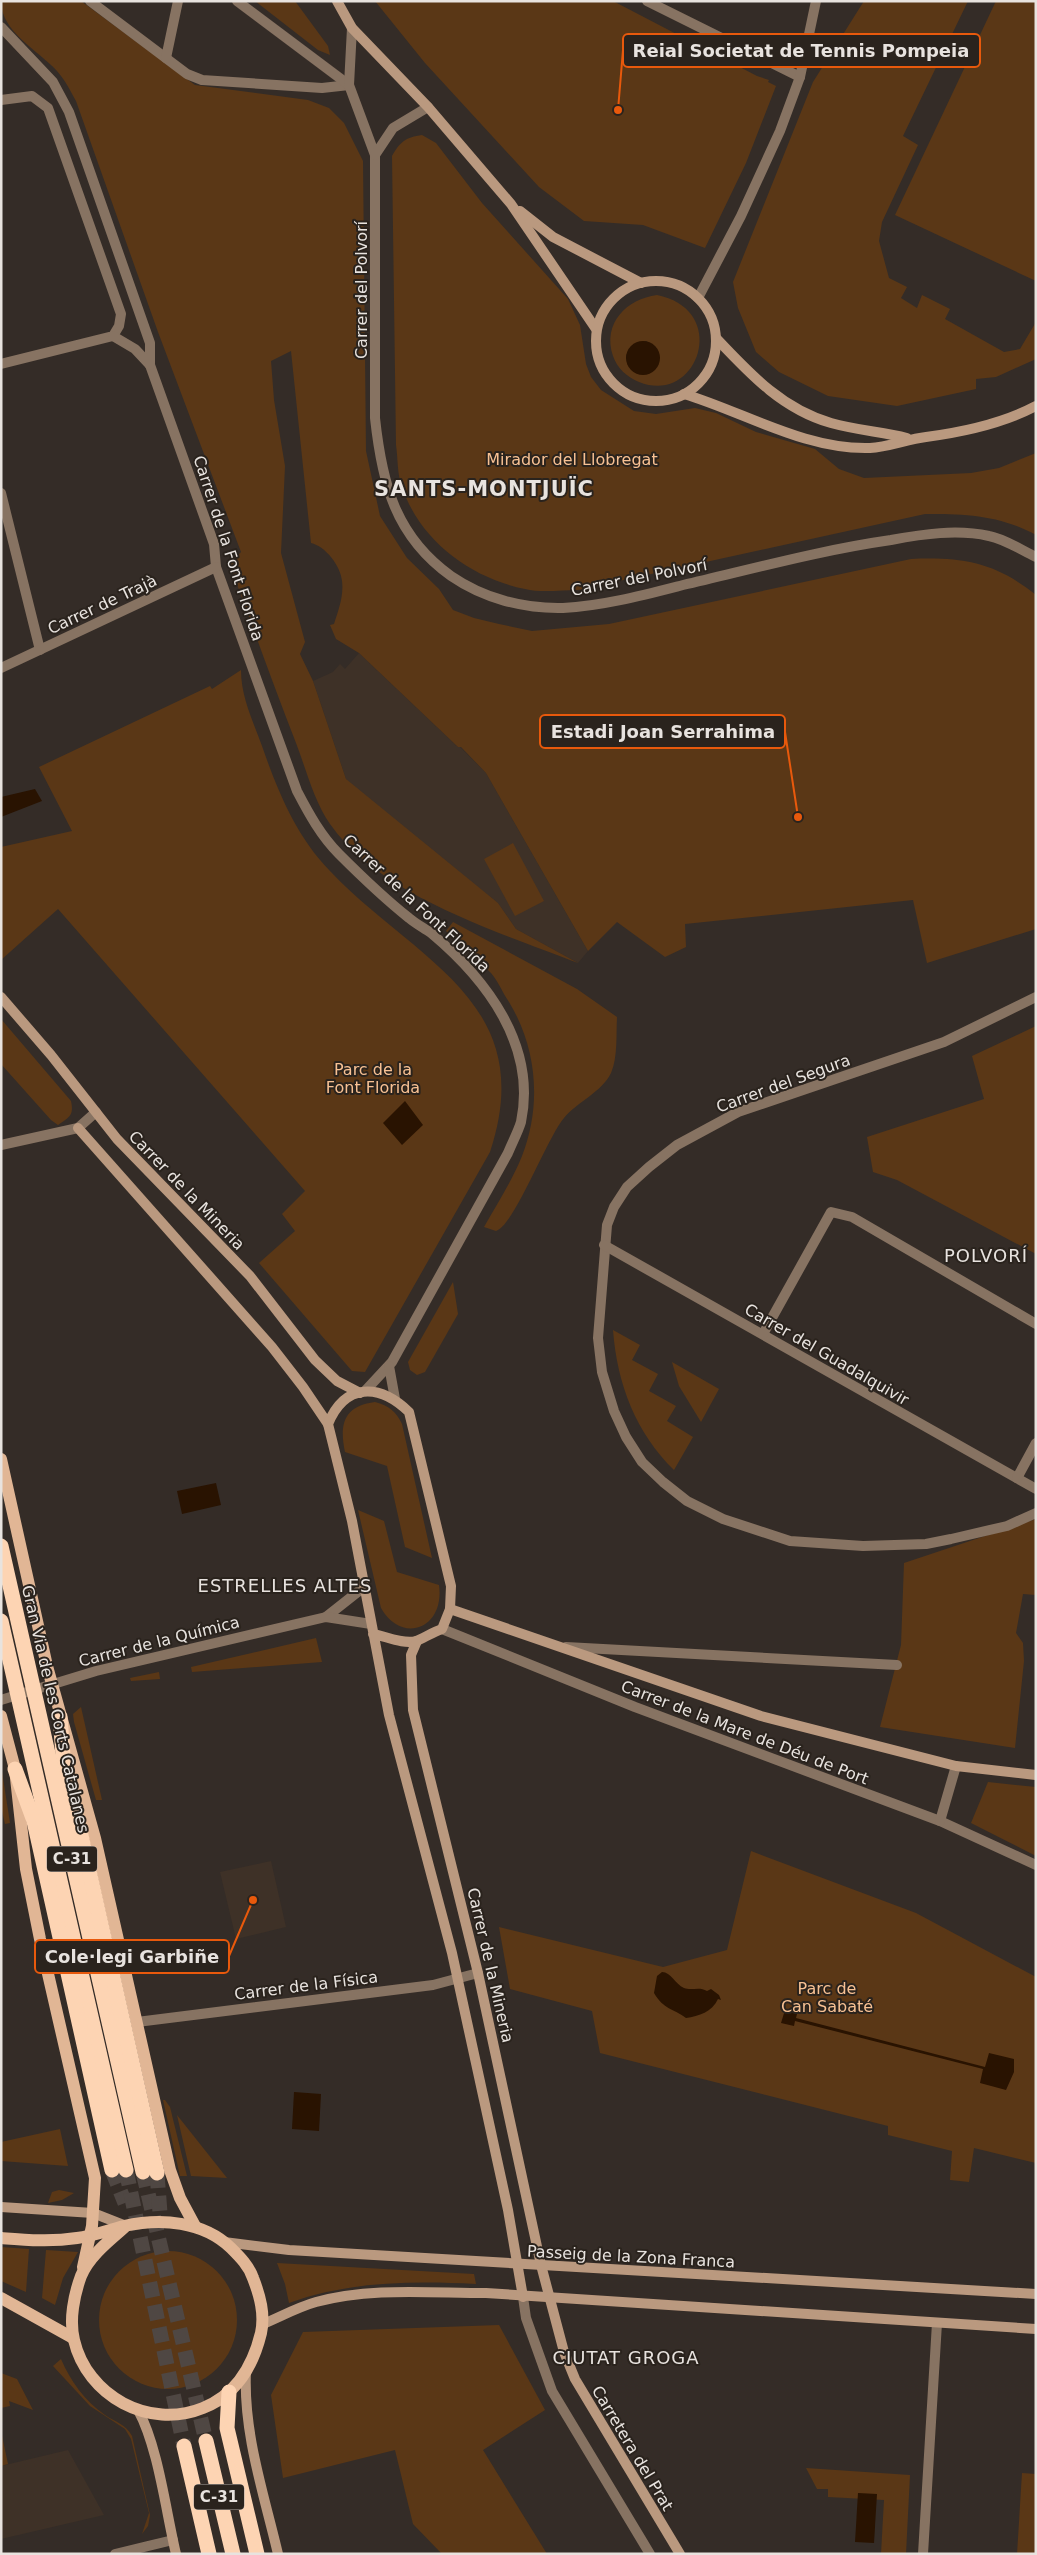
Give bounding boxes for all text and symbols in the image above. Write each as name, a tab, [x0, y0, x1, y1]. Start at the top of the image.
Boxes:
callout: Reial Societat de Tennis Pompeia	[623, 34, 980, 67]
text: Reial Societat de Tennis Pompeia	[633, 40, 969, 61]
street label: Carrer del Polvorí	[352, 220, 371, 359]
park label: Mirador del Llobregat	[486, 450, 658, 469]
street label: Carrer de la Font Florida	[190, 453, 268, 643]
district label: SANTS-MONTJUÏC	[374, 476, 594, 501]
street label: Carrer del Polvorí	[569, 555, 709, 600]
street label: Carrer de Trajà	[45, 571, 160, 638]
callout: Estadi Joan Serrahima	[540, 715, 785, 748]
text: Estadi Joan Serrahima	[551, 721, 775, 742]
street label: Carrer de la Font Florida	[339, 830, 494, 976]
street label: Carrer del Segura	[714, 1050, 853, 1117]
park label: Parc de la Font Florida	[326, 1060, 420, 1097]
street label: Carrer de la Mineria	[125, 1127, 249, 1254]
district label: POLVORÍ	[944, 1245, 1028, 1266]
street label: Carrer del Guadalquivir	[741, 1300, 913, 1410]
district label: ESTRELLES ALTES	[198, 1575, 372, 1596]
street label: Gran Via de les Corts Catalanes	[18, 1583, 93, 1835]
street label: Carrer de la Química	[77, 1612, 242, 1671]
street label: Carrer de la Mare de Déu de Port	[618, 1676, 871, 1789]
road number: C-31	[47, 1846, 97, 1872]
street label: Carrer de la Mineria	[463, 1886, 518, 2044]
callout: Cole·legi Garbiñe	[35, 1940, 229, 1973]
text: Cole·legi Garbiñe	[45, 1946, 219, 1967]
street label: Carrer de la Física	[233, 1967, 379, 2004]
park label: Parc de Can Sabaté	[781, 1979, 873, 2016]
street label: Passeig de la Zona Franca	[526, 2242, 735, 2271]
district label: CIUTAT GROGA	[552, 2347, 700, 2368]
street label: Carretera del Prat	[588, 2382, 677, 2514]
road number: C-31	[194, 2484, 244, 2510]

